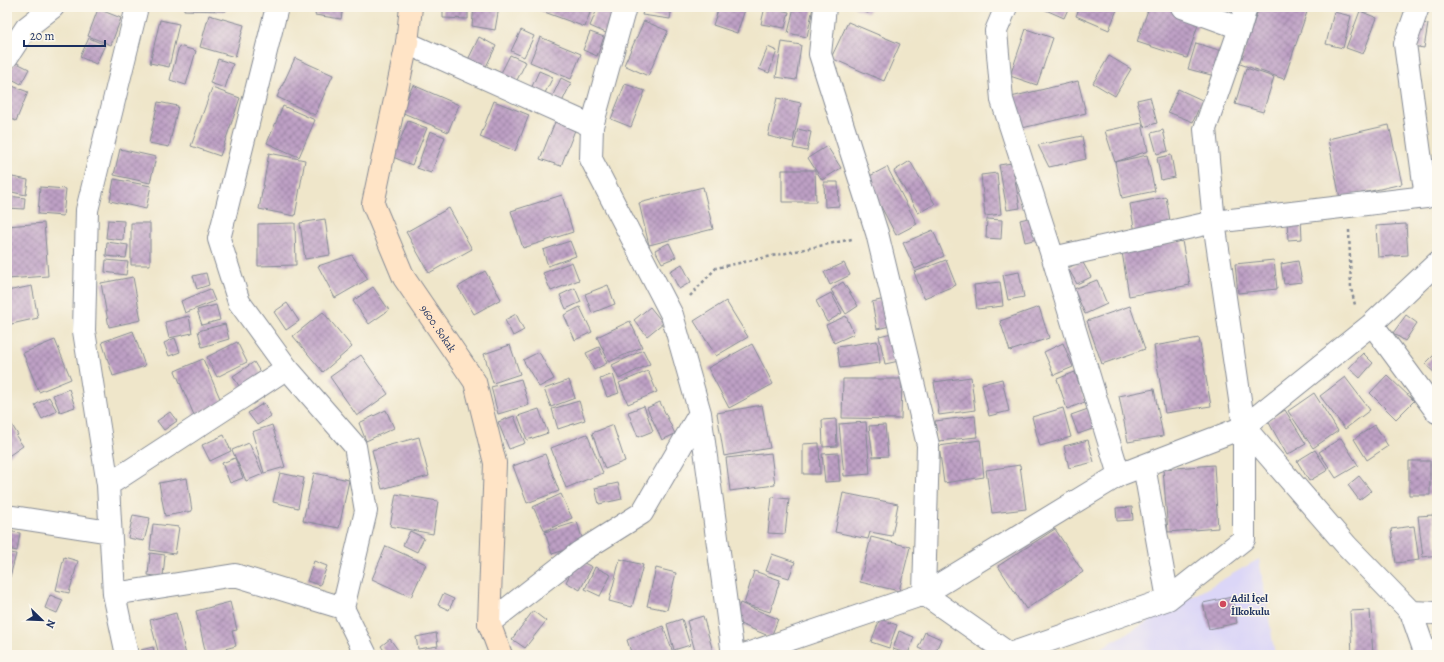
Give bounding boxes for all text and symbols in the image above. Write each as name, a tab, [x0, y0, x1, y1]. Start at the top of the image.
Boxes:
scale bar	[24, 22, 105, 48]
text: 20 m	[30, 28, 54, 44]
street label: 9600. Sokak	[417, 302, 460, 355]
place label: Adil İçel İlkokulu	[1230, 591, 1271, 619]
marker: Adil İçel İlkokulu	[1218, 599, 1228, 609]
north arrow	[22, 600, 62, 640]
text: N	[42, 617, 59, 630]

